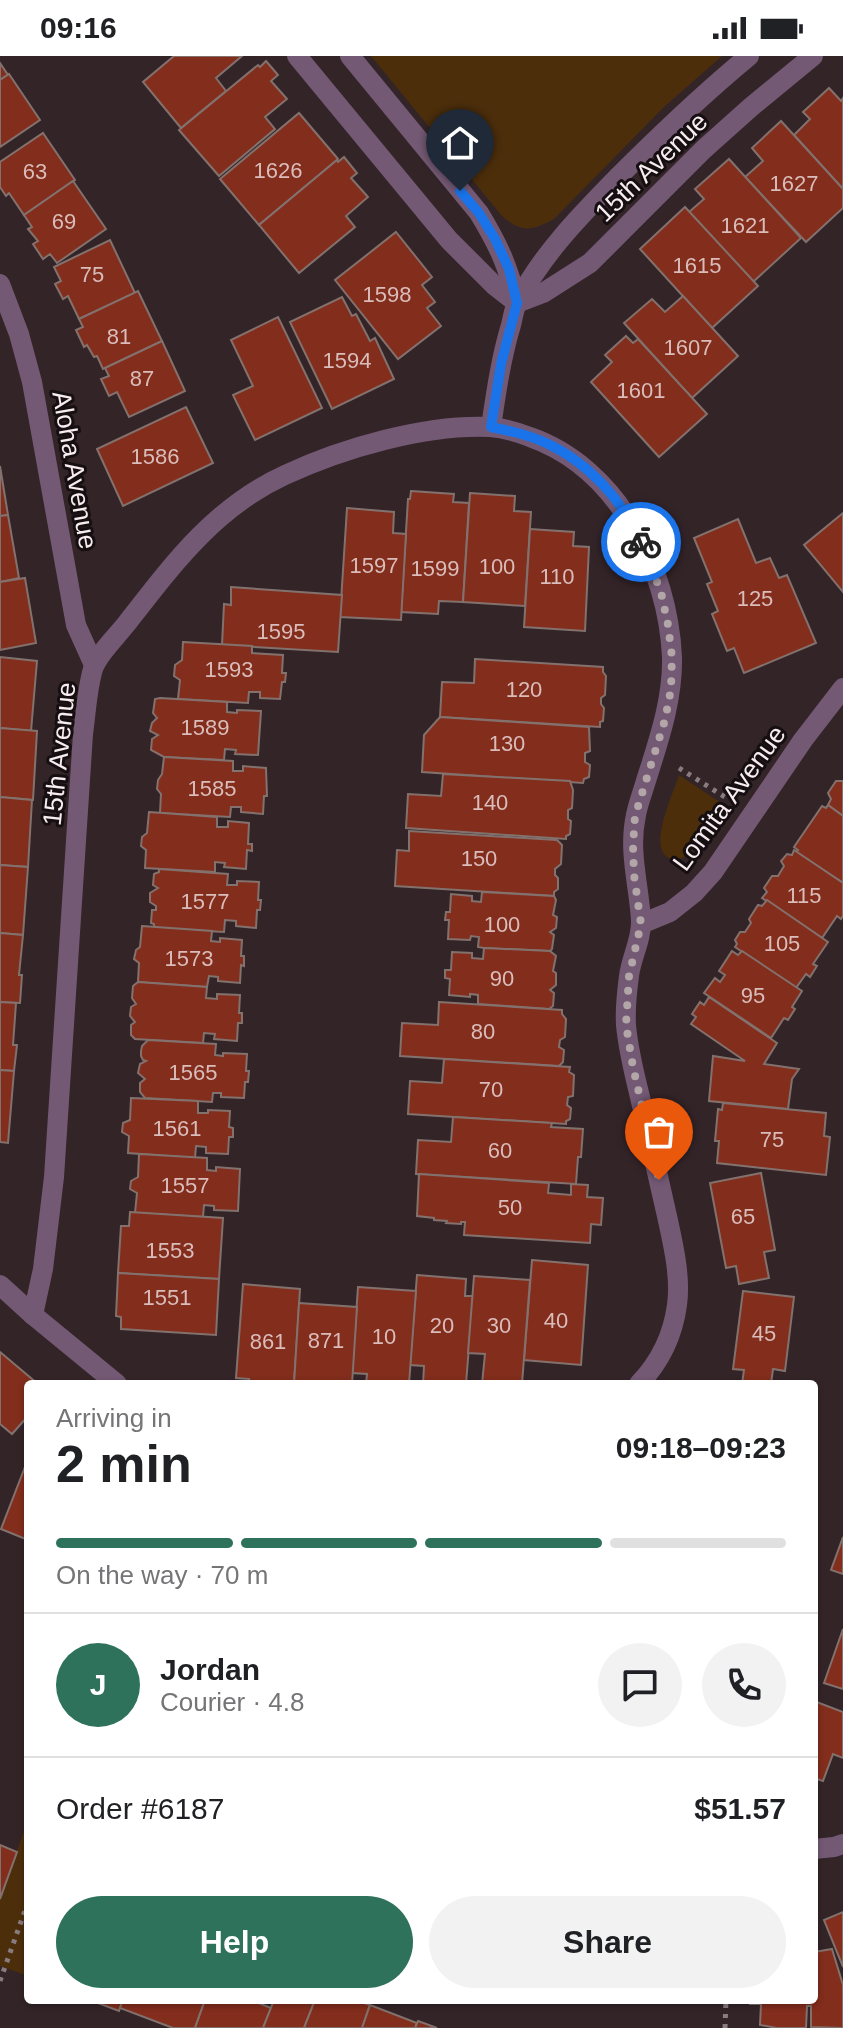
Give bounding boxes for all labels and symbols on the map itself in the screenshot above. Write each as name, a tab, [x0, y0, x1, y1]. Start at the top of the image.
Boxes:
street label: 15th Avenue	[589, 106, 713, 228]
pin	[426, 109, 494, 191]
house number: 1626	[254, 158, 302, 183]
house number: 63	[23, 159, 47, 184]
house number: 1627	[770, 171, 818, 196]
house number: 69	[52, 209, 76, 234]
house number: 1621	[721, 213, 769, 238]
house number: 1615	[673, 253, 721, 278]
house number: 75	[80, 262, 104, 287]
house number: 1598	[363, 282, 411, 307]
house number: 81	[107, 324, 131, 349]
house number: 1607	[664, 335, 712, 360]
house number: 1594	[323, 348, 371, 373]
house number: 87	[130, 366, 154, 391]
house number: 1601	[617, 378, 665, 403]
street label: Aloha Avenue	[46, 389, 104, 551]
house number: 1586	[131, 444, 179, 469]
courier	[601, 502, 681, 582]
house number: 1597	[350, 553, 398, 578]
house number: 100	[479, 554, 515, 579]
house number: 1599	[411, 556, 459, 581]
house number: 110	[539, 564, 575, 589]
house number: 125	[737, 586, 773, 611]
house number: 1595	[257, 619, 305, 644]
house number: 1593	[205, 657, 253, 682]
house number: 120	[506, 677, 542, 702]
street label: 15th Avenue	[37, 681, 81, 827]
house number: 1589	[181, 715, 229, 740]
street label: Lomita Avenue	[666, 720, 792, 876]
house number: 130	[489, 731, 525, 756]
house number: 1585	[188, 776, 236, 801]
house number: 140	[472, 790, 508, 815]
house number: 150	[461, 846, 497, 871]
house number: 115	[786, 883, 822, 908]
house number: 1577	[181, 889, 229, 914]
house number: 100	[484, 912, 520, 937]
house number: 105	[764, 931, 800, 956]
house number: 1573	[165, 946, 213, 971]
house number: 90	[490, 966, 514, 991]
house number: 95	[741, 983, 765, 1008]
house number: 80	[471, 1019, 495, 1044]
house number: 1565	[169, 1060, 217, 1085]
house number: 70	[479, 1077, 503, 1102]
pin	[625, 1098, 693, 1180]
house number: 1561	[153, 1116, 201, 1141]
house number: 75	[760, 1127, 784, 1152]
house number: 60	[488, 1138, 512, 1163]
house number: 1557	[161, 1173, 209, 1198]
house number: 50	[498, 1195, 522, 1220]
house number: 65	[731, 1204, 755, 1229]
house number: 1553	[146, 1238, 194, 1263]
house number: 1551	[143, 1285, 191, 1310]
house number: 40	[544, 1308, 568, 1333]
house number: 20	[430, 1313, 454, 1338]
house number: 30	[487, 1313, 511, 1338]
house number: 45	[752, 1321, 776, 1346]
house number: 10	[372, 1324, 396, 1349]
house number: 871	[308, 1328, 344, 1353]
house number: 861	[250, 1329, 286, 1354]

